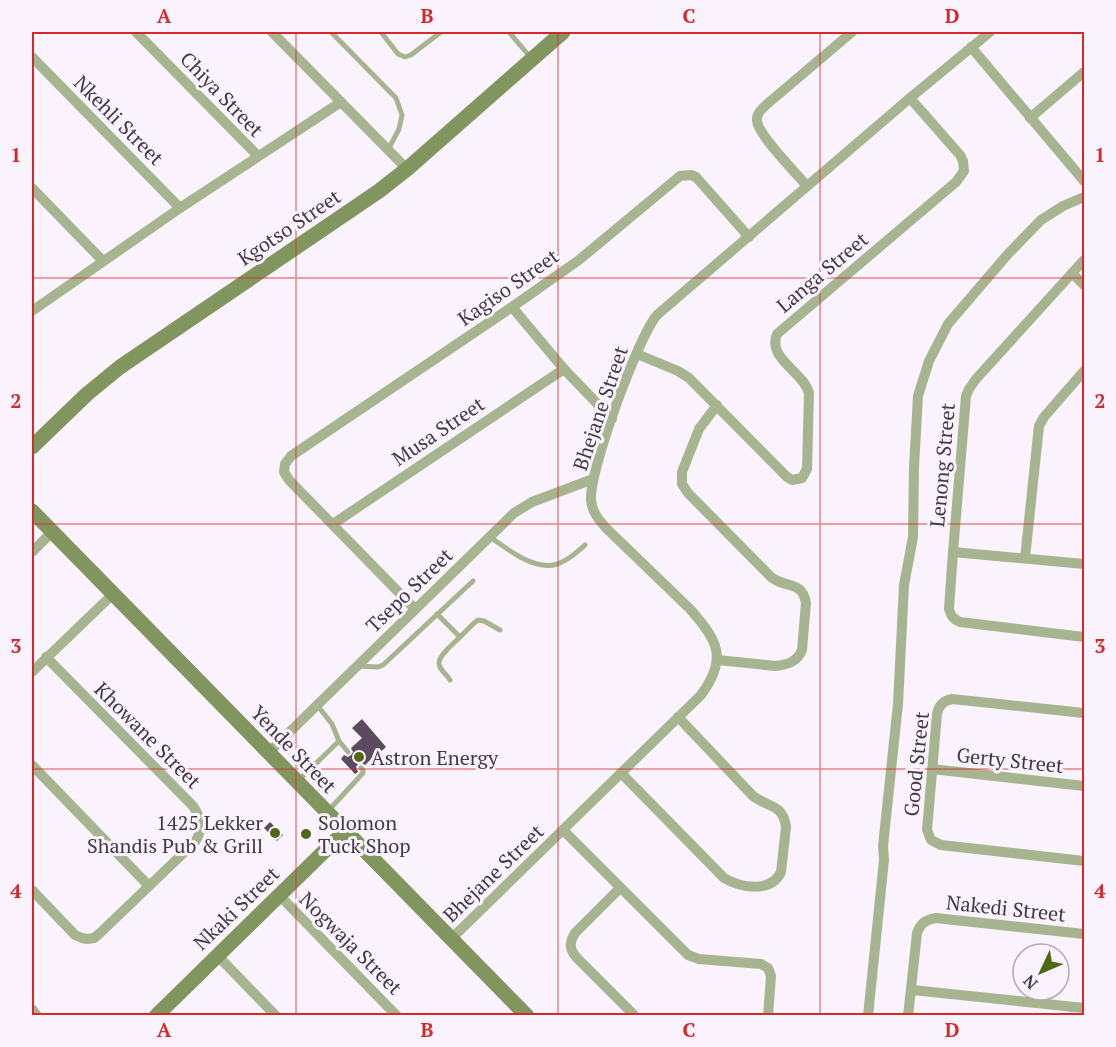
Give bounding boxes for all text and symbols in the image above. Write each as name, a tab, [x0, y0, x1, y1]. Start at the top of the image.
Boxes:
text: A	[157, 2, 172, 29]
text: B	[421, 2, 434, 29]
text: C	[682, 2, 696, 29]
text: D	[945, 2, 959, 29]
street label: Chiya Street	[174, 45, 270, 143]
street label: Nkehli Street	[68, 69, 170, 171]
text: 1	[10, 141, 22, 168]
text: 1	[1094, 141, 1106, 168]
street label: Kgotso Street	[232, 182, 346, 271]
street label: Langa Street	[770, 225, 874, 318]
street label: Kagiso Street	[452, 242, 564, 332]
street label: Bhejane Street	[566, 342, 634, 474]
text: 2	[10, 387, 22, 414]
text: 2	[1094, 387, 1106, 414]
street label: Musa Street	[387, 390, 490, 472]
street label: Lenong Street	[923, 401, 961, 528]
street label: Tsepo Street	[360, 541, 459, 638]
text: 3	[10, 632, 22, 659]
text: 3	[1094, 632, 1106, 659]
street label: Khowane Street	[89, 676, 208, 795]
street label: Yende Street	[245, 699, 343, 799]
street label: Good Street	[897, 710, 935, 818]
street label: Gerty Street	[955, 741, 1065, 779]
place label: Astron Energy	[371, 744, 499, 771]
marker: Astron Energy	[352, 750, 366, 764]
place label: 1425 Lekker Shandis Pub & Grill	[87, 809, 263, 859]
place label: Solomon Tuck Shop	[318, 809, 411, 859]
street label: Bhejane Street	[437, 818, 550, 928]
marker: 1425 Lekker Shandis Pub & Grill	[268, 826, 282, 840]
marker: Solomon Tuck Shop	[299, 827, 313, 841]
street label: Nkaki Street	[187, 860, 285, 956]
text: 4	[10, 877, 22, 904]
text: 4	[1094, 877, 1106, 904]
street label: Nogwaja Street	[294, 886, 409, 1001]
street label: Nakedi Street	[945, 888, 1068, 928]
north arrow	[1011, 942, 1071, 1002]
text: N	[1018, 970, 1042, 994]
text: A	[157, 1016, 172, 1043]
text: B	[421, 1016, 434, 1043]
text: C	[682, 1016, 696, 1043]
text: D	[945, 1016, 959, 1043]

